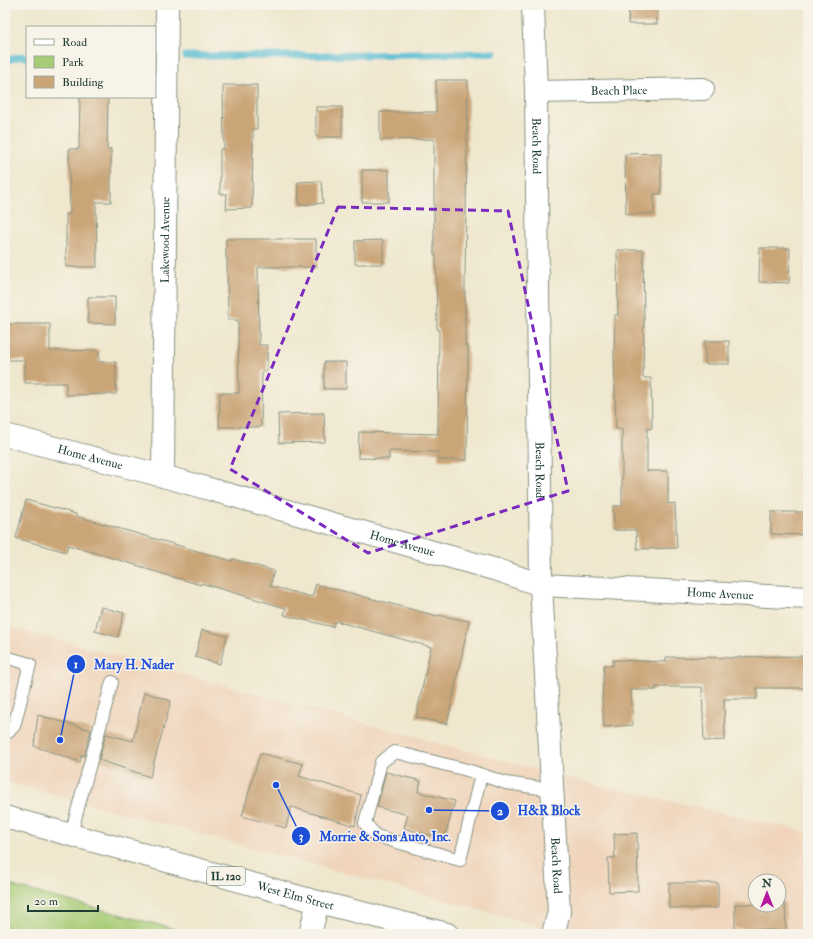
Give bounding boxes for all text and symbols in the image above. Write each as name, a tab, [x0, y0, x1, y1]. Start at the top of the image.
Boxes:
legend	[26, 26, 156, 98]
text: Road	[62, 35, 87, 50]
text: Park	[62, 55, 84, 70]
text: Building	[62, 75, 105, 90]
street label: Beach Place	[591, 83, 647, 99]
street label: Beach Road	[529, 118, 544, 174]
street label: Lakewood Avenue	[157, 197, 173, 283]
street label: Home Avenue	[56, 441, 125, 473]
street label: Beach Road	[532, 442, 548, 498]
street label: Home Avenue	[368, 527, 437, 560]
street label: Home Avenue	[686, 585, 754, 603]
callout: Mary H. Nader	[66, 652, 182, 677]
text: 1	[74, 657, 78, 672]
text: Mary H. Nader	[93, 657, 175, 674]
callout: H&R Block	[490, 798, 589, 823]
text: H&R Block	[517, 803, 581, 819]
text: 2	[497, 804, 503, 819]
callout: Morrie & Sons Auto, Inc.	[291, 824, 459, 849]
text: 3	[299, 829, 304, 844]
text: Morrie & Sons Auto, Inc.	[318, 829, 451, 845]
street label: Beach Road	[547, 837, 565, 894]
road number: IL 120	[207, 867, 245, 885]
north arrow	[747, 873, 787, 913]
text: N	[761, 877, 773, 890]
street label: West Elm Street	[254, 878, 336, 913]
scale bar	[28, 887, 98, 913]
text: 20 m	[34, 894, 59, 909]

